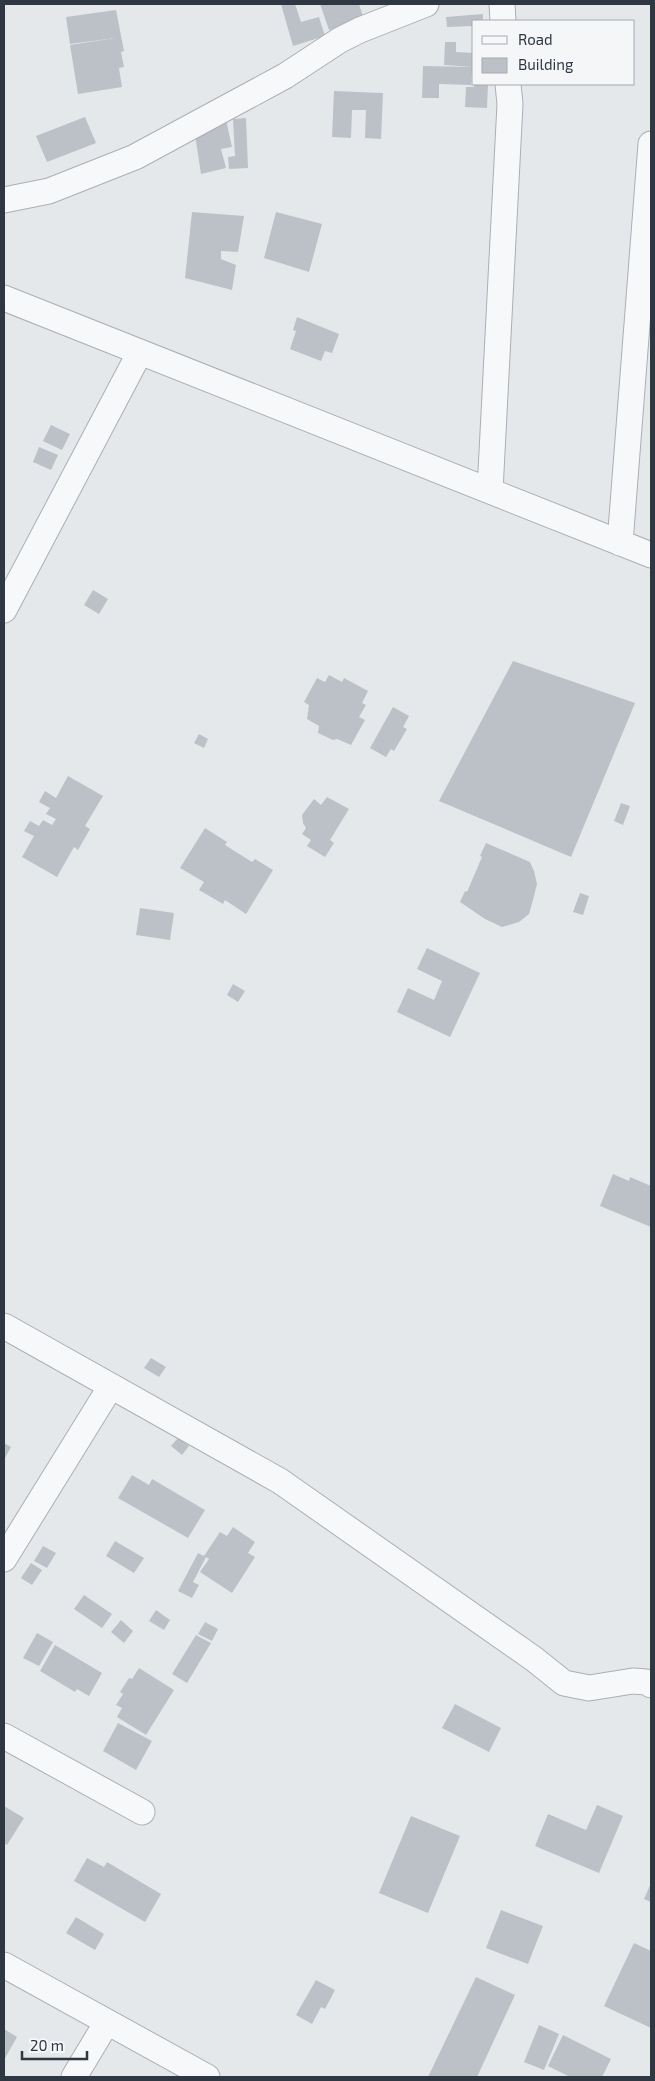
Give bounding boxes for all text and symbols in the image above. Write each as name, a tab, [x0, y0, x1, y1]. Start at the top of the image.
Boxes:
legend	[472, 20, 635, 85]
text: Road	[518, 30, 553, 48]
text: Building	[518, 55, 574, 73]
scale bar	[22, 2028, 88, 2060]
text: 20 m	[30, 2036, 64, 2054]

